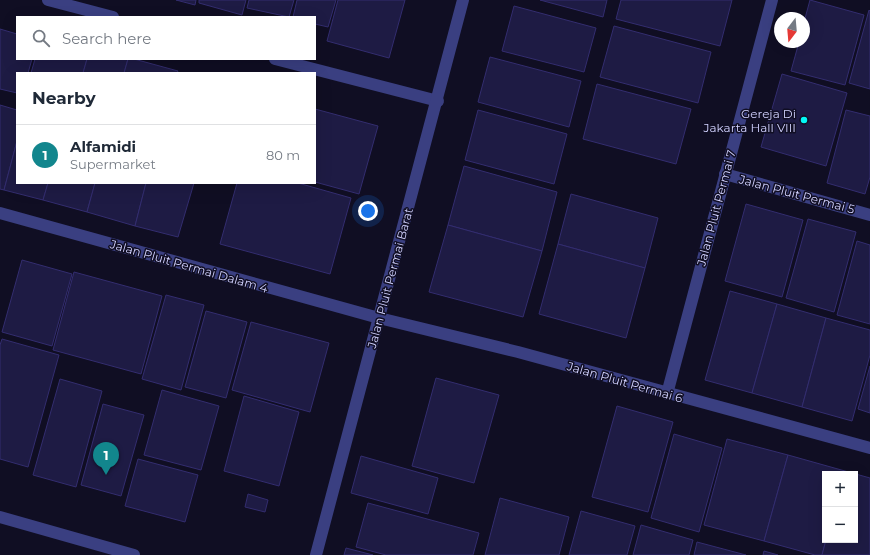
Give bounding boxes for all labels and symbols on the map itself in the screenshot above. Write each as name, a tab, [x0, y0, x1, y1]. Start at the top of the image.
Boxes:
north arrow	[774, 12, 810, 48]
place label: Gereja Di Jakarta Hall VIII	[702, 106, 796, 135]
marker: Gereja Di Jakarta Hall VIII	[799, 115, 809, 125]
street label: Jalan Pluit Permai 7	[693, 148, 739, 269]
street label: Jalan Pluit Permai 5	[737, 171, 857, 217]
your location	[358, 201, 378, 221]
street label: Jalan Pluit Permai Barat	[364, 206, 416, 351]
street label: Jalan Pluit Permai Dalam 4	[107, 236, 270, 296]
street label: Jalan Pluit Permai 6	[564, 358, 685, 406]
pin: 1	[93, 442, 119, 475]

